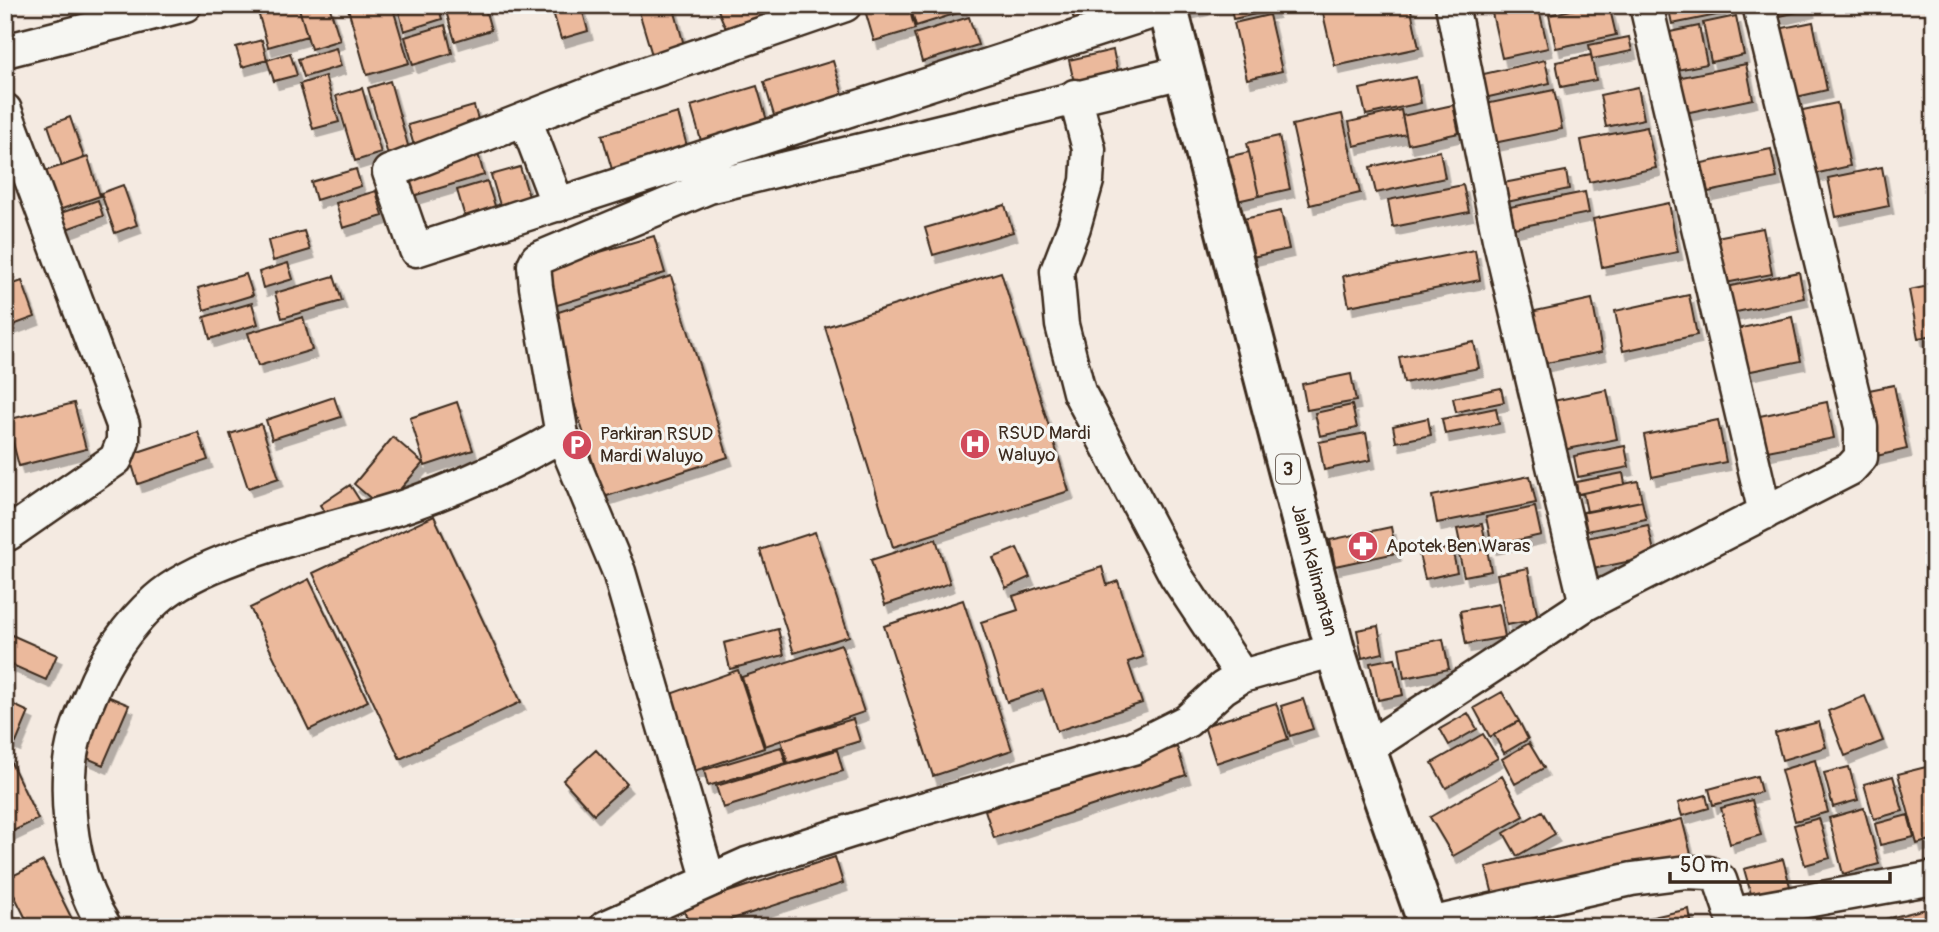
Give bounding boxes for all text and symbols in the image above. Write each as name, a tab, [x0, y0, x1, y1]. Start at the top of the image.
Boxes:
place label: RSUD Mardi Waluyo	[998, 421, 1090, 467]
place label: Parkiran RSUD Mardi Waluyo	[600, 422, 713, 468]
hospital icon: RSUD Mardi Waluyo	[958, 427, 992, 461]
parking icon: Parkiran RSUD Mardi Waluyo	[560, 428, 594, 462]
road number: 3	[1276, 454, 1300, 484]
street label: Jalan Kalimantan	[1285, 501, 1343, 639]
pharmacy icon: Apotek Ben Waras	[1346, 529, 1380, 563]
place label: Apotek Ben Waras	[1386, 534, 1531, 558]
scale bar	[1670, 841, 1890, 885]
text: 50 m	[1680, 852, 1729, 879]

